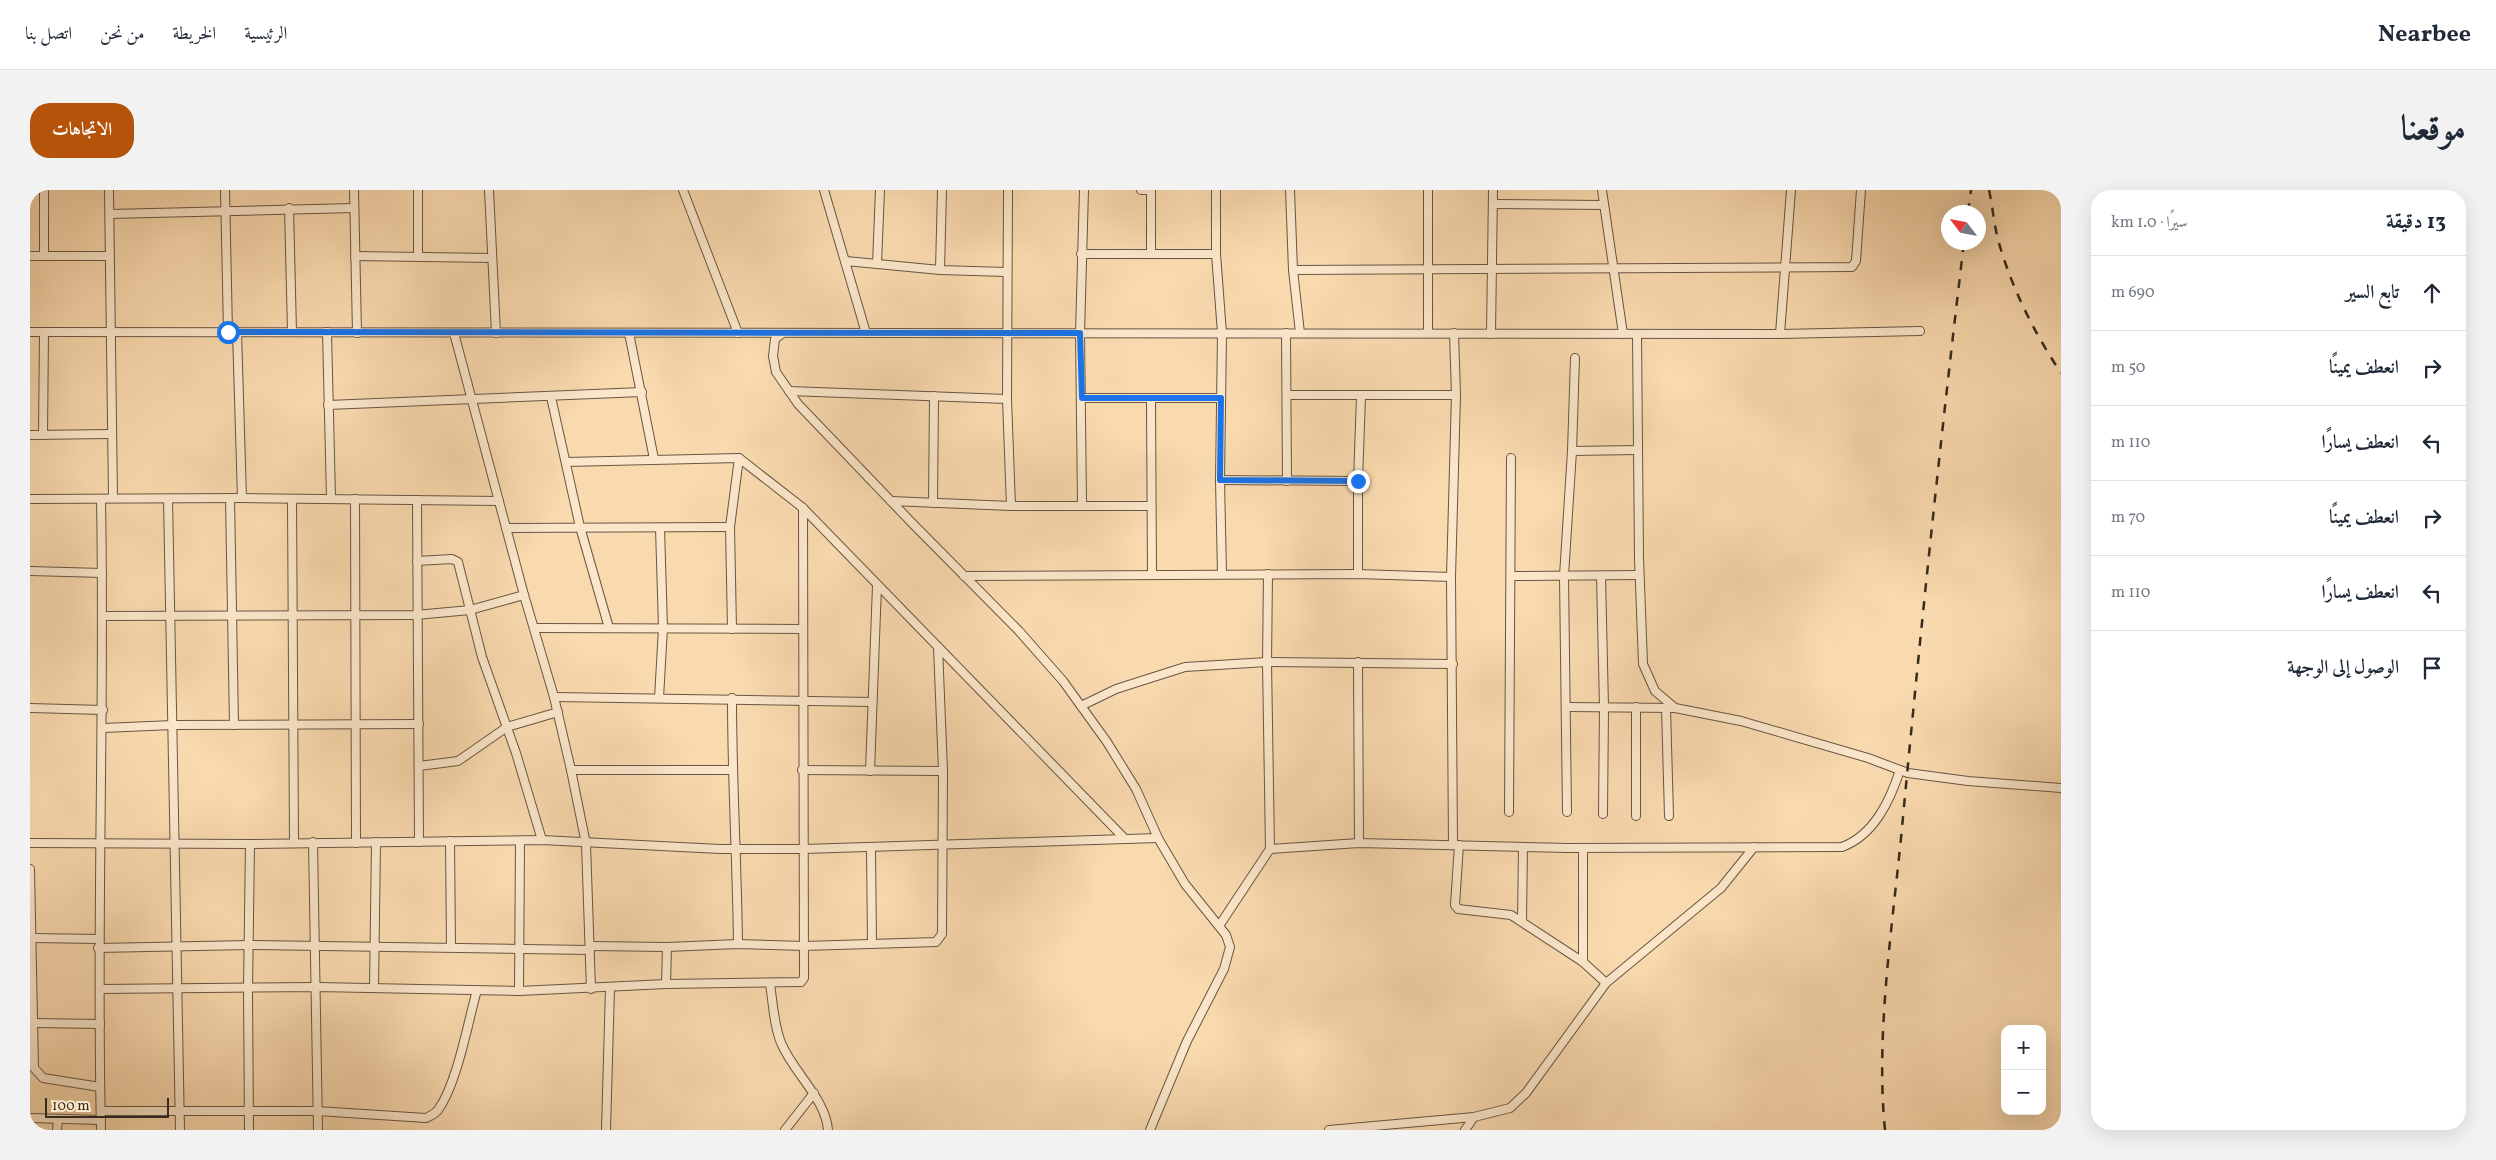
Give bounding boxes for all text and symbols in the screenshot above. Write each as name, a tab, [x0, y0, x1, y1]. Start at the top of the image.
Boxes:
text: Nearbee	[2378, 18, 2471, 52]
text: اتصل بنا	[25, 22, 72, 47]
text: من نحن	[100, 22, 144, 47]
text: الخريطة	[172, 22, 216, 47]
text: الرئيسية	[244, 22, 287, 47]
button: الاتجاهات	[30, 103, 134, 158]
text: موقعنا	[2401, 106, 2466, 154]
north arrow	[1941, 205, 1986, 250]
text: 13 دقيقة	[2386, 208, 2446, 237]
text: سيرًا · 1.0 km	[2111, 212, 2188, 234]
icon: ahead	[2418, 279, 2446, 307]
text: تابع السير	[2346, 280, 2399, 306]
text: 690 m	[2111, 282, 2155, 304]
route start	[217, 321, 240, 344]
icon: right	[2418, 354, 2446, 382]
text: انعطف يمينًا	[2329, 355, 2399, 381]
text: 50 m	[2111, 357, 2145, 379]
icon: left	[2418, 429, 2446, 457]
text: انعطف يسارًا	[2321, 430, 2399, 456]
text: 110 m	[2111, 432, 2150, 454]
route end	[1347, 470, 1370, 493]
icon: right	[2418, 504, 2446, 532]
text: انعطف يمينًا	[2329, 505, 2399, 531]
text: 70 m	[2111, 507, 2145, 529]
icon: left	[2418, 579, 2446, 607]
text: انعطف يسارًا	[2321, 580, 2399, 606]
text: 110 m	[2111, 582, 2150, 604]
icon: arrive	[2418, 654, 2446, 682]
text: الوصول إلى الوجهة	[2287, 655, 2399, 681]
map controls	[2001, 1025, 2046, 1115]
button: +	[2001, 1025, 2046, 1070]
button: −	[2001, 1070, 2046, 1115]
scale bar	[45, 1095, 169, 1118]
text: 100 m	[52, 1097, 90, 1116]

